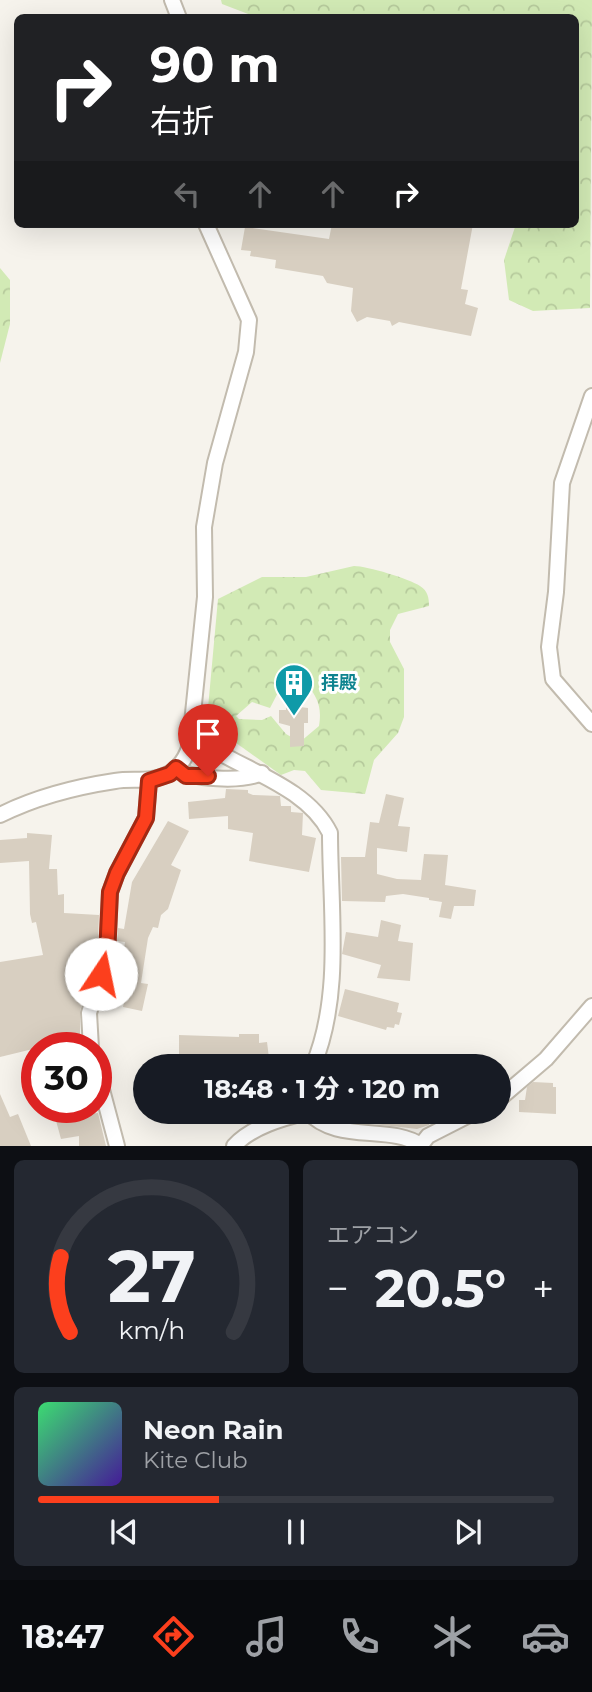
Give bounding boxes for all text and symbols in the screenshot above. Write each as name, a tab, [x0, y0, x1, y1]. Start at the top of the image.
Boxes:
text: 90 m	[150, 35, 280, 94]
icon: right	[35, 42, 126, 133]
text: 右折	[150, 101, 214, 140]
icon: left	[168, 175, 206, 213]
icon: ahead	[241, 175, 279, 213]
icon: ahead	[314, 175, 352, 213]
icon: right	[387, 175, 425, 213]
building icon: 拝殿	[273, 662, 315, 717]
place label: 拝殿	[321, 672, 357, 694]
pin	[178, 704, 238, 776]
icon: arrive	[189, 715, 227, 753]
position arrow	[64, 937, 138, 1011]
speed limit sign: 30	[21, 1032, 112, 1123]
text: 18:48 · 1 分 · 120 m	[204, 1073, 440, 1105]
text: エアコン	[327, 1221, 419, 1249]
text: 27	[107, 1233, 196, 1321]
text: 20.5°	[375, 1257, 506, 1320]
text: −	[327, 1265, 349, 1312]
text: +	[532, 1265, 554, 1312]
text: km/h	[118, 1315, 185, 1345]
text: Neon Rain	[143, 1414, 284, 1446]
text: Kite Club	[143, 1446, 248, 1474]
icon: previous	[105, 1513, 143, 1551]
icon: pause	[277, 1513, 315, 1551]
icon: next	[449, 1513, 487, 1551]
icon: directions	[149, 1612, 198, 1661]
icon: music	[242, 1612, 291, 1661]
icon: phone	[335, 1612, 384, 1661]
icon: climate	[428, 1612, 477, 1661]
icon: car	[521, 1612, 570, 1661]
text: 18:47	[22, 1617, 105, 1656]

